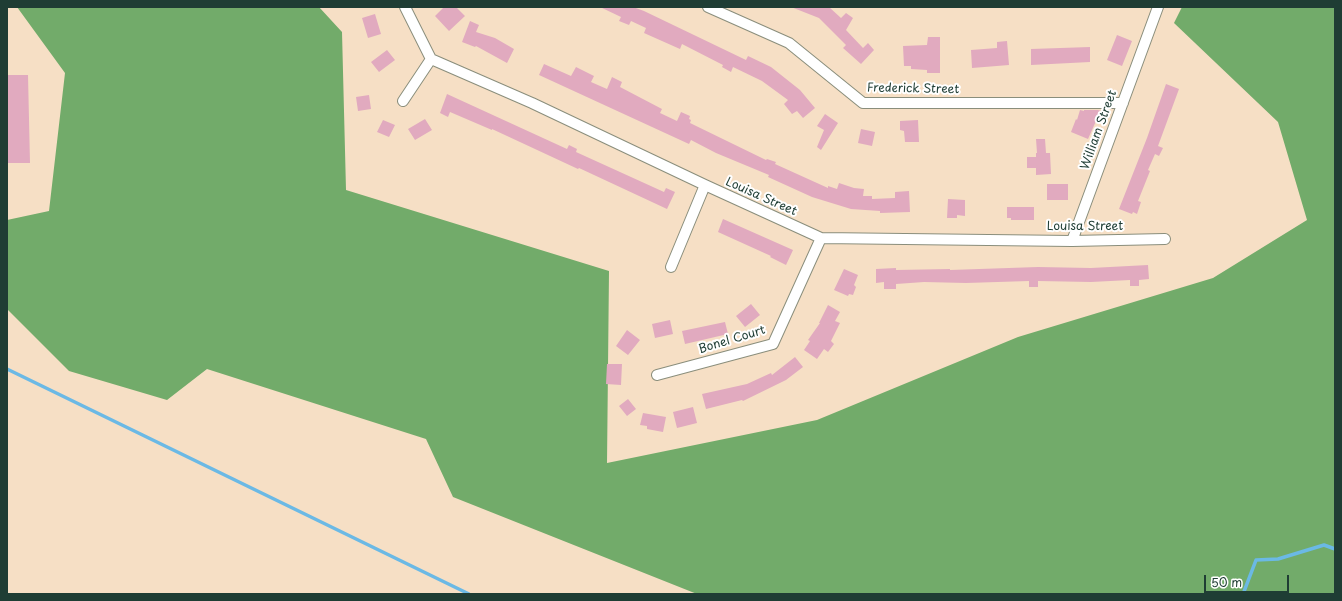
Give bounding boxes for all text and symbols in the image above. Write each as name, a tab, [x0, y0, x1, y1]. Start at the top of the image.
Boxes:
street label: Frederick Street	[867, 81, 959, 97]
street label: William Street	[1078, 88, 1120, 172]
street label: Louisa Street	[723, 175, 799, 219]
street label: Louisa Street	[1047, 220, 1123, 234]
street label: Bonel Court	[697, 323, 767, 357]
scale bar	[1206, 567, 1291, 593]
text: 50 m	[1211, 573, 1242, 591]

